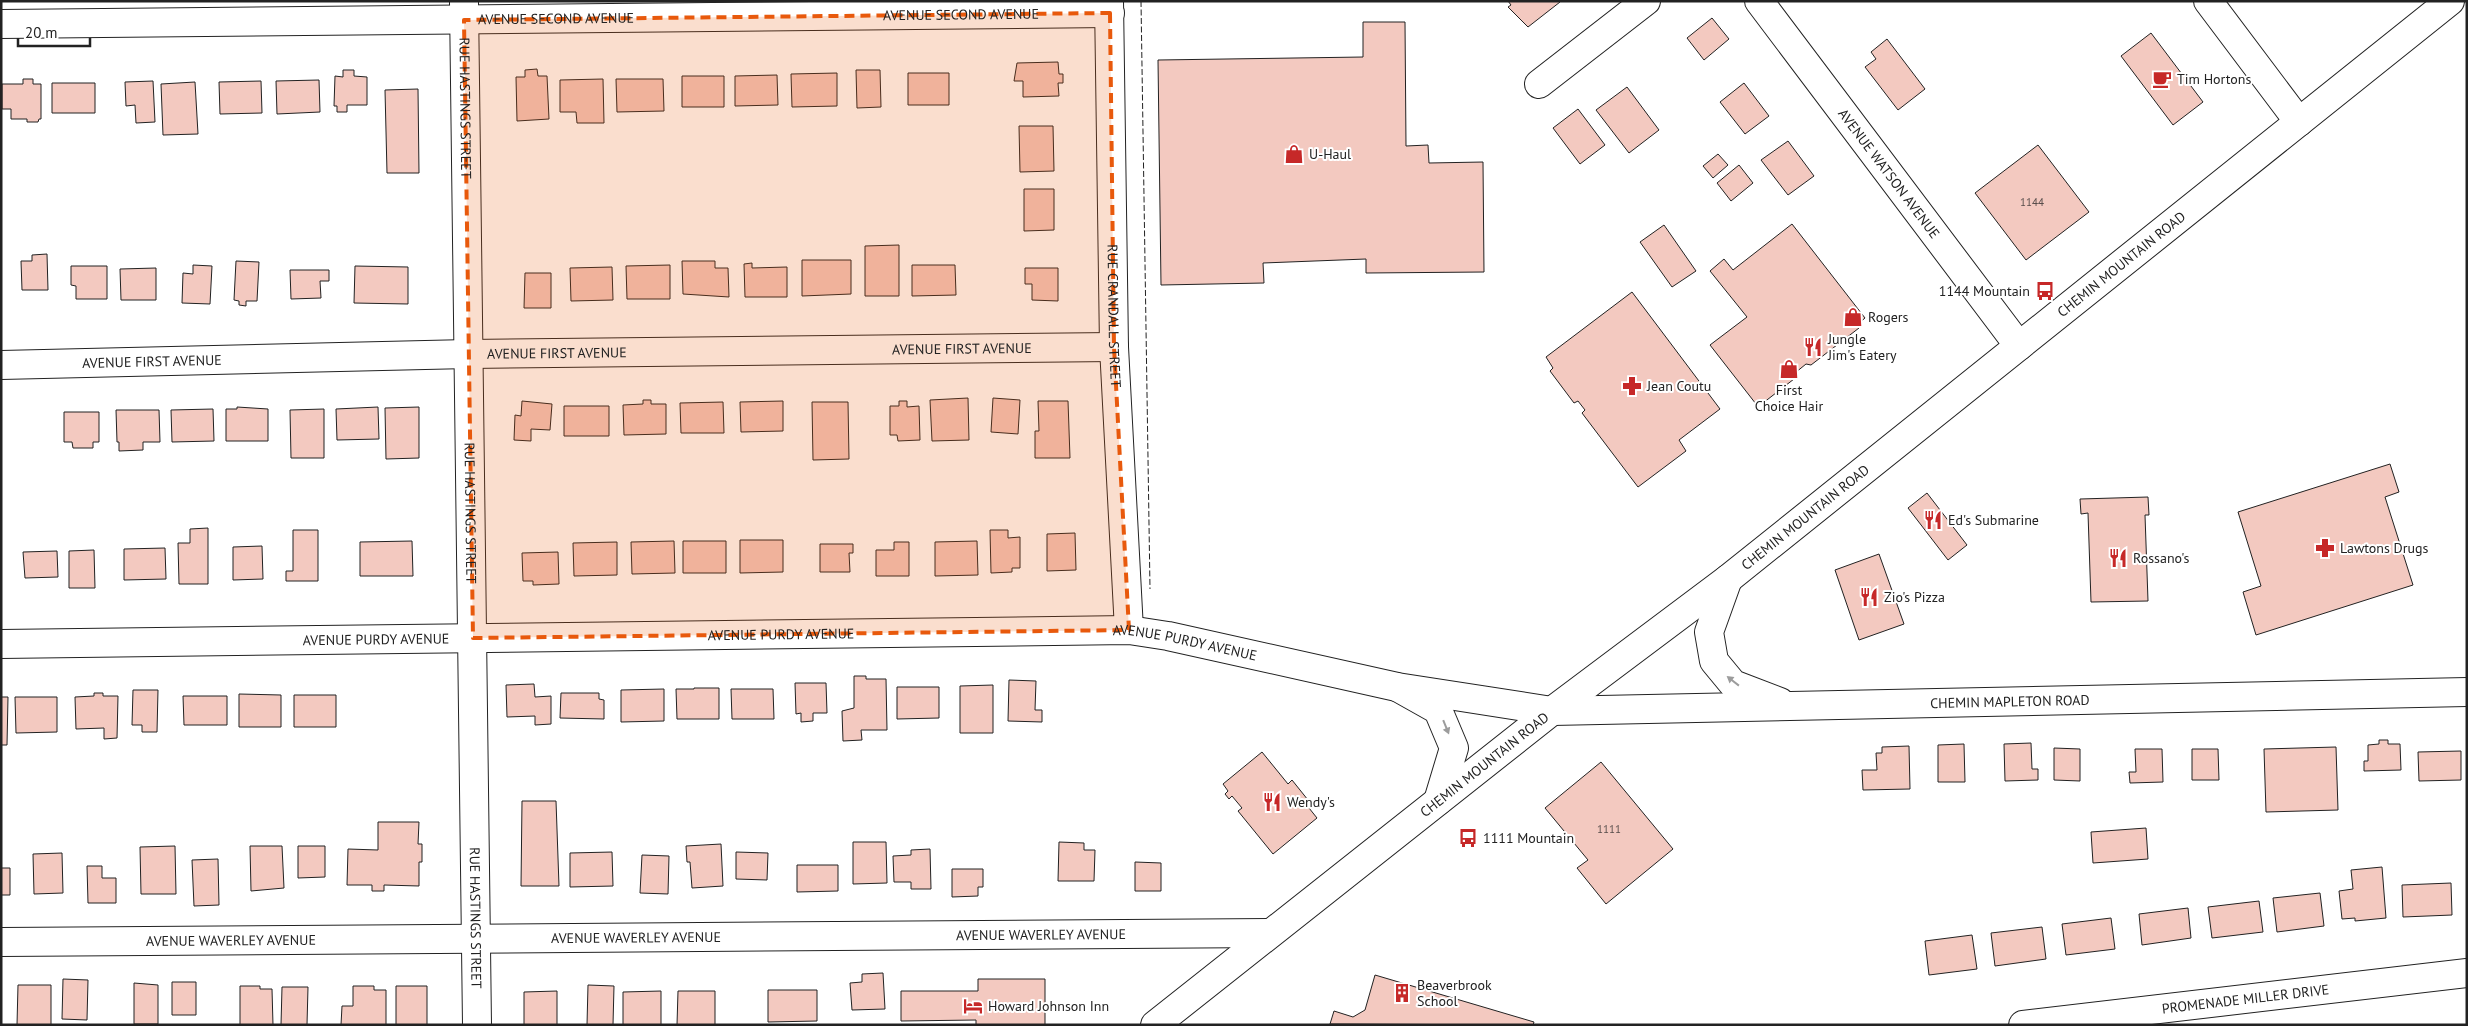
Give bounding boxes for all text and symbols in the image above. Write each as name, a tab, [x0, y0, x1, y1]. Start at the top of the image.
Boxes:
street label: AVENUE SECOND AVENUE	[883, 5, 1039, 24]
street label: AVENUE SECOND AVENUE	[478, 9, 634, 28]
scale bar	[18, 15, 90, 47]
text: 20 m	[25, 23, 58, 42]
street label: RUE HASTINGS STREET	[455, 37, 475, 179]
cafe icon: Tim Hortons	[2151, 68, 2173, 90]
place label: Tim Hortons	[2177, 70, 2251, 88]
street label: AVENUE WATSON AVENUE	[1834, 105, 1944, 242]
shop icon: U-Haul	[1283, 143, 1305, 165]
place label: U-Haul	[1309, 145, 1351, 163]
house number: 1144	[2020, 195, 2044, 209]
street label: CHEMIN MOUNTAIN ROAD	[2054, 207, 2189, 321]
street label: RUE CRANDALL STREET	[1104, 244, 1125, 388]
bus stop icon: 1144 Mountain	[2034, 280, 2056, 302]
place label: 1144 Mountain	[1939, 282, 2030, 300]
shop icon: Rogers	[1842, 306, 1864, 328]
place label: Rogers	[1868, 308, 1909, 326]
place label: Jungle Jim's Eatery	[1827, 330, 1897, 364]
restaurant icon: Jungle Jim's Eatery	[1802, 336, 1824, 358]
street label: AVENUE FIRST AVENUE	[892, 339, 1032, 358]
street label: AVENUE FIRST AVENUE	[487, 343, 627, 363]
street label: AVENUE FIRST AVENUE	[82, 351, 222, 372]
shop icon: First Choice Hair	[1778, 358, 1800, 380]
pharmacy icon: Jean Coutu	[1621, 375, 1643, 397]
place label: Jean Coutu	[1646, 377, 1711, 395]
place label: First Choice Hair	[1755, 381, 1824, 415]
street label: RUE HASTINGS STREET	[461, 442, 480, 584]
street label: CHEMIN MOUNTAIN ROAD	[1737, 460, 1873, 574]
restaurant icon: Ed's Submarine	[1922, 509, 1944, 531]
place label: Ed's Submarine	[1948, 511, 2039, 529]
pharmacy icon: Lawtons Drugs	[2314, 537, 2336, 559]
place label: Lawtons Drugs	[2340, 539, 2429, 557]
restaurant icon: Rossano's	[2107, 547, 2129, 569]
place label: Rossano's	[2133, 549, 2189, 567]
restaurant icon: Zio's Pizza	[1858, 586, 1880, 608]
place label: Zio's Pizza	[1884, 588, 1945, 606]
street label: AVENUE PURDY AVENUE	[1112, 621, 1259, 665]
street label: AVENUE PURDY AVENUE	[707, 624, 854, 644]
street label: AVENUE PURDY AVENUE	[303, 629, 449, 649]
one-way arrow	[1726, 676, 1740, 686]
street label: CHEMIN MAPLETON ROAD	[1930, 691, 2090, 712]
street label: CHEMIN MOUNTAIN ROAD	[1416, 708, 1552, 821]
one-way arrow	[1442, 720, 1450, 735]
restaurant icon: Wendy's	[1261, 791, 1283, 813]
place label: Wendy's	[1287, 793, 1335, 811]
house number: 1111	[1597, 822, 1621, 836]
bus stop icon: 1111 Mountain	[1457, 827, 1479, 849]
place label: 1111 Mountain	[1483, 829, 1574, 847]
street label: RUE HASTINGS STREET	[466, 847, 486, 989]
street label: AVENUE WAVERLEY AVENUE	[956, 925, 1126, 944]
street label: AVENUE WAVERLEY AVENUE	[551, 928, 721, 947]
street label: AVENUE WAVERLEY AVENUE	[146, 931, 316, 950]
place label: Beaverbrook School	[1417, 976, 1492, 1010]
street label: PROMENADE MILLER DRIVE	[2161, 980, 2330, 1018]
building icon: Beaverbrook School	[1391, 982, 1413, 1004]
hotel icon: Howard Johnson Inn	[962, 995, 984, 1017]
place label: Howard Johnson Inn	[988, 997, 1109, 1015]

